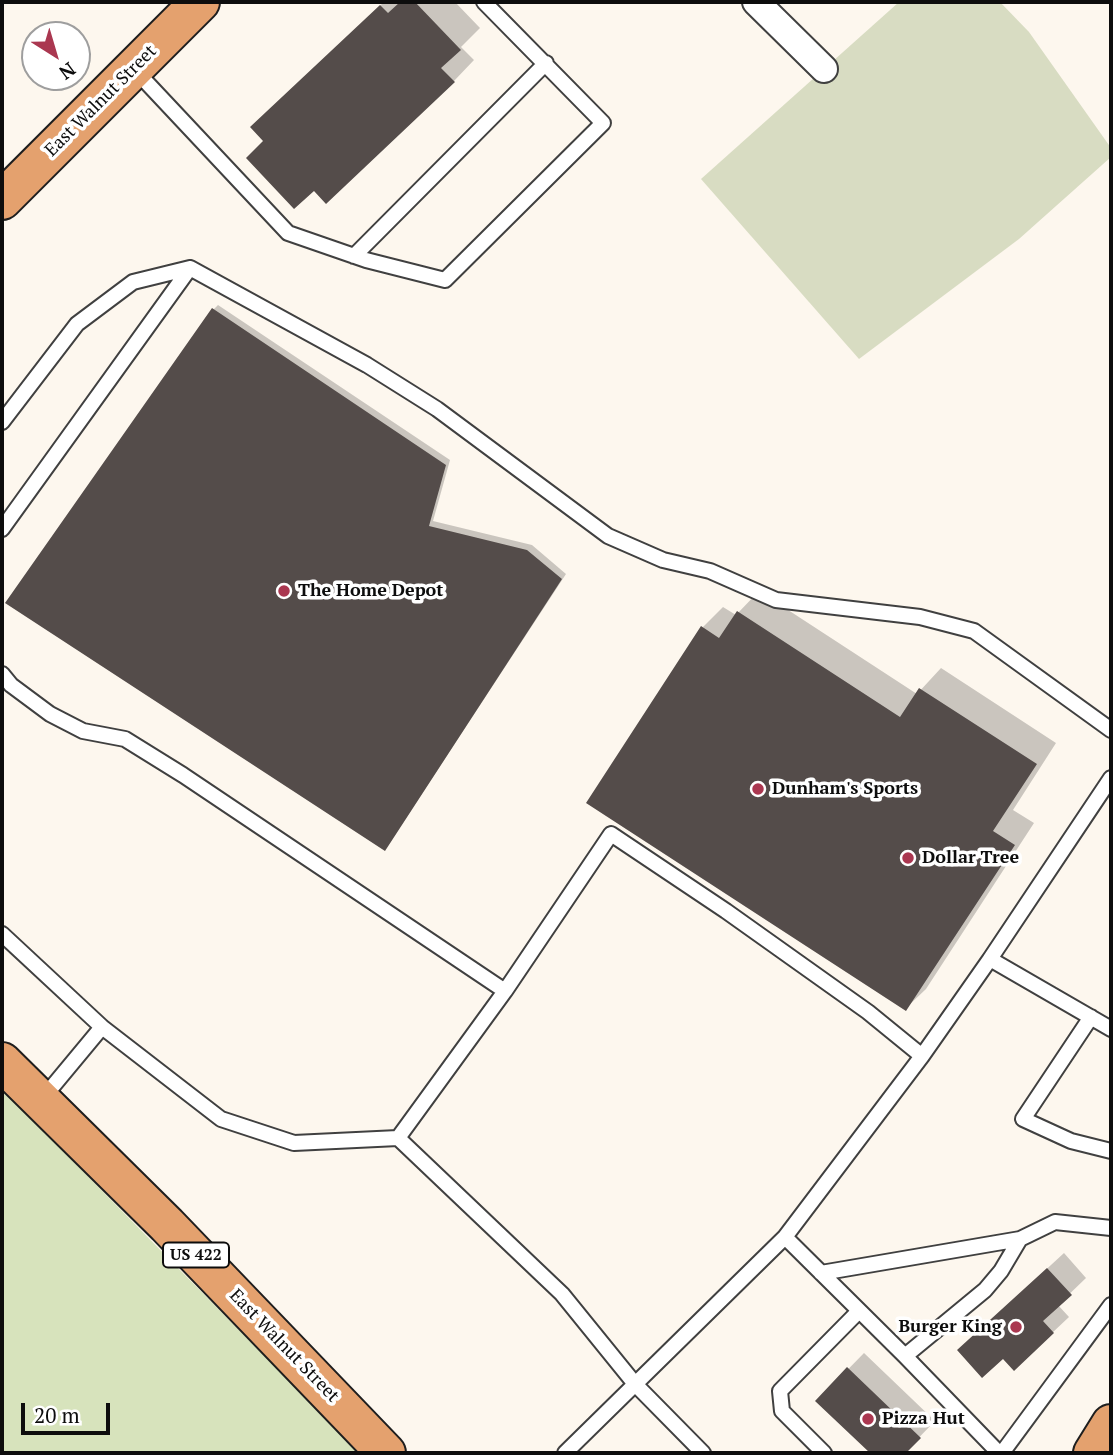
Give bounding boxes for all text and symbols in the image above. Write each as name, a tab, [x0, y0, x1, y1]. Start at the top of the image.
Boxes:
north arrow	[21, 21, 91, 91]
street label: East Walnut Street	[41, 41, 161, 161]
text: N	[54, 57, 81, 86]
place label: The Home Depot	[298, 580, 443, 602]
marker: The Home Depot	[276, 583, 292, 599]
place label: Dunham's Sports	[772, 778, 918, 800]
marker: Dunham's Sports	[750, 781, 766, 797]
place label: Dollar Tree	[922, 847, 1019, 869]
marker: Dollar Tree	[900, 850, 916, 866]
road number: US 422	[163, 1242, 229, 1268]
street label: East Walnut Street	[225, 1285, 343, 1407]
place label: Burger King	[898, 1316, 1002, 1338]
marker: Burger King	[1008, 1319, 1024, 1335]
scale bar	[24, 1388, 114, 1432]
text: 20 m	[34, 1401, 80, 1429]
place label: Pizza Hut	[882, 1408, 965, 1430]
marker: Pizza Hut	[860, 1411, 876, 1427]

